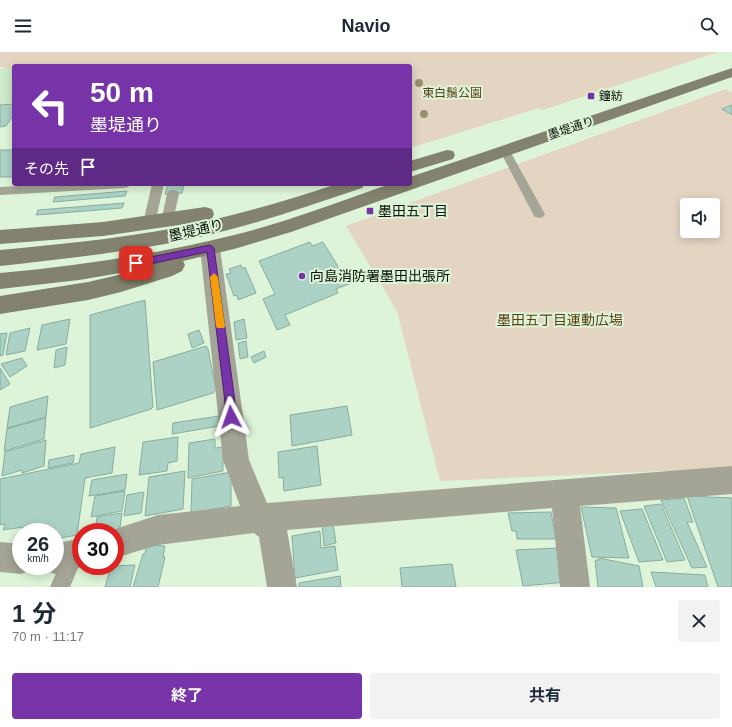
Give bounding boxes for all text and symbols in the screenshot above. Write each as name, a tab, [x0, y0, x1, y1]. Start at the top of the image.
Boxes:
icon: menu	[12, 15, 34, 37]
icon: search	[698, 15, 720, 37]
text: Navio	[341, 16, 391, 36]
text: 50 m	[90, 77, 154, 108]
icon: left	[24, 80, 76, 132]
park label: 東白鬚公園	[422, 86, 482, 100]
place label: 鐘紡	[599, 89, 623, 103]
marker: 鐘紡	[586, 91, 596, 101]
street label: 墨堤通り	[546, 114, 596, 142]
text: 墨堤通り	[90, 115, 162, 135]
icon: arrive	[77, 156, 99, 178]
text: その先	[24, 160, 69, 177]
map controls	[680, 198, 720, 238]
button: sound	[680, 198, 720, 238]
place label: 墨田五丁目	[378, 203, 448, 219]
marker: 墨田五丁目	[365, 206, 375, 216]
street label: 墨堤通り	[167, 216, 225, 244]
pin	[119, 246, 153, 280]
icon: arrive	[125, 252, 147, 274]
place label: 向島消防署墨田出張所	[310, 268, 450, 284]
marker: 向島消防署墨田出張所	[297, 271, 307, 281]
park label: 墨田五丁目運動広場	[497, 312, 623, 328]
position arrow	[210, 396, 252, 438]
speed limit sign: 30	[72, 523, 124, 575]
text: 26	[27, 533, 49, 555]
text: km/h	[27, 553, 49, 564]
text: 1 分	[12, 600, 56, 627]
button: close	[678, 600, 720, 642]
text: 70 m · 11:17	[12, 629, 84, 644]
button: 終了	[12, 673, 362, 719]
button: 共有	[370, 673, 720, 719]

